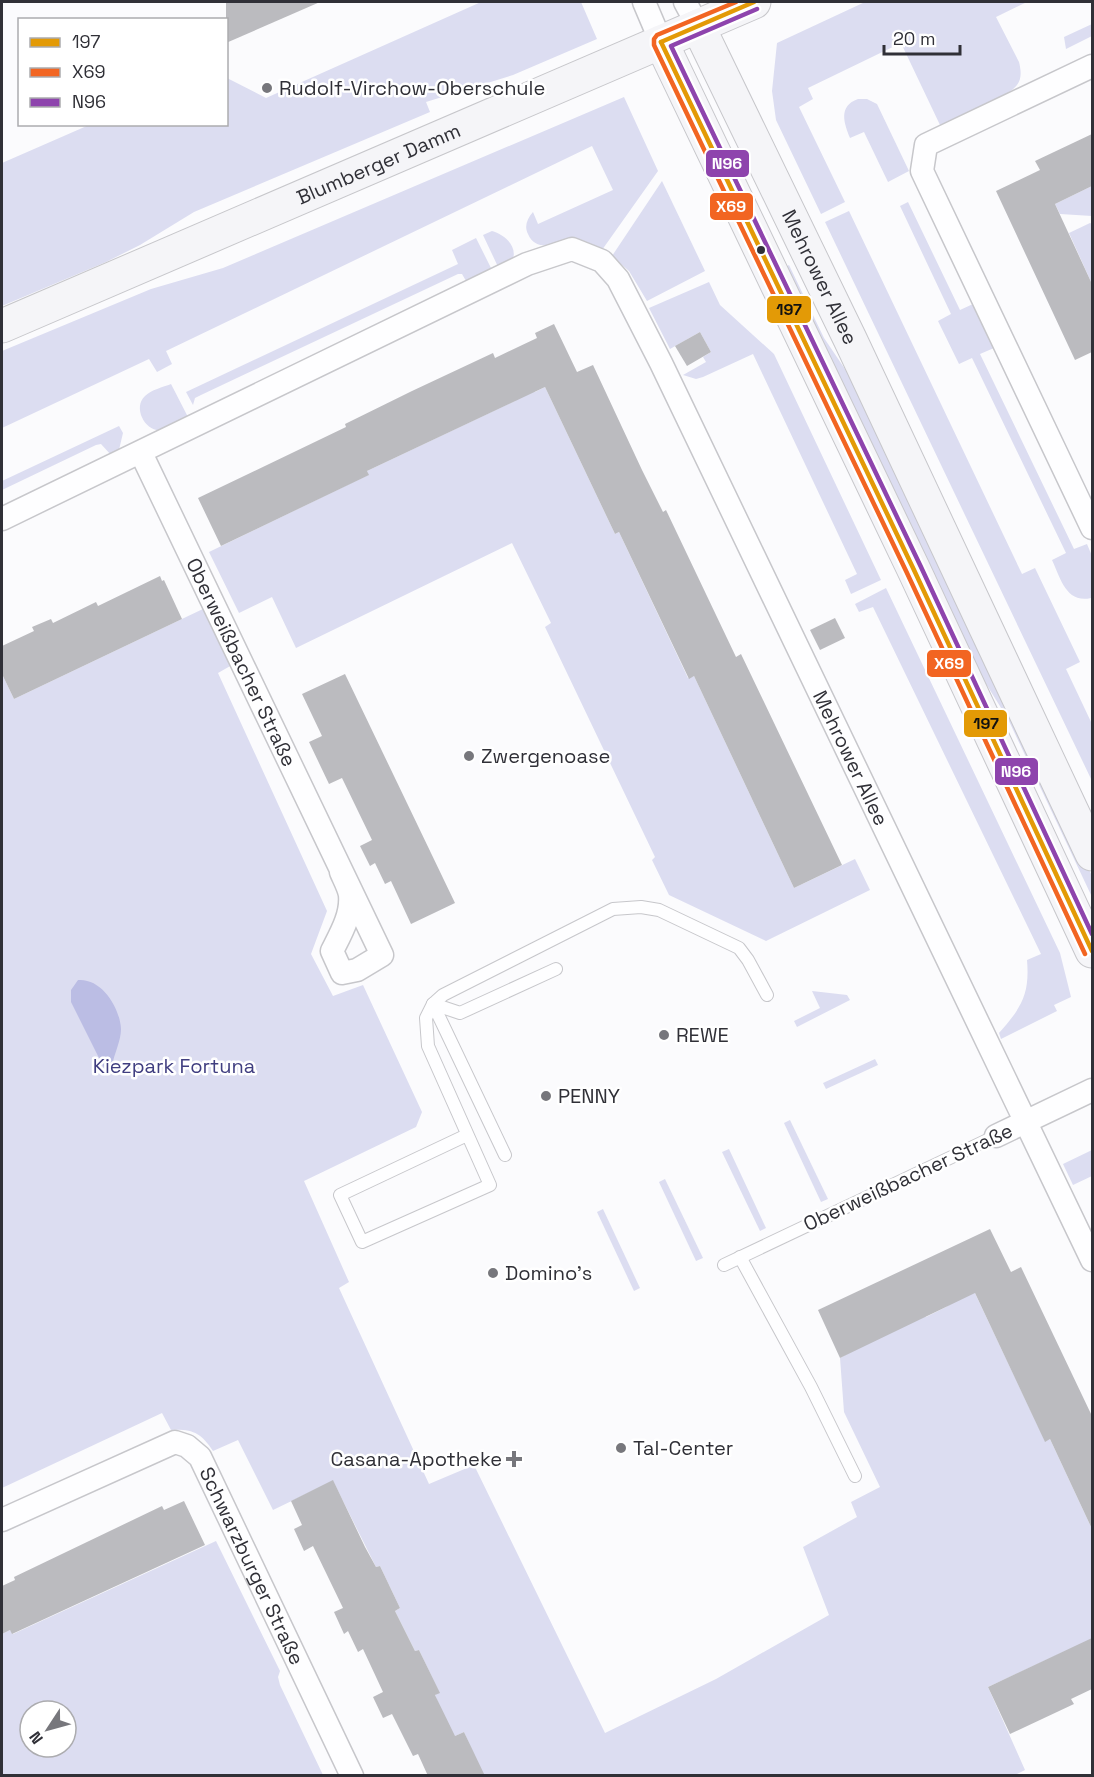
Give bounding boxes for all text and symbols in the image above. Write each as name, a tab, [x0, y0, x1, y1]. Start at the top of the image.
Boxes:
legend	[18, 18, 228, 126]
scale bar	[884, 18, 960, 56]
text: 20 m	[893, 27, 936, 50]
text: 197	[72, 30, 100, 53]
text: X69	[72, 60, 106, 83]
place label: Rudolf-Virchow-Oberschule	[279, 75, 545, 101]
marker: Rudolf-Virchow-Oberschule	[260, 81, 274, 95]
text: N96	[72, 90, 106, 113]
street label: Blumberger Damm	[293, 117, 465, 211]
line badge: N96	[705, 149, 750, 178]
text: N96	[712, 153, 742, 174]
line badge: X69	[709, 192, 754, 221]
text: X69	[716, 196, 746, 217]
street label: Mehrower Allee	[776, 205, 864, 349]
unlabelled marker	[755, 244, 767, 256]
line badge: 197	[766, 295, 812, 324]
text: 197	[776, 299, 802, 320]
street label: Oberweißbacher Straße	[180, 554, 303, 771]
line badge: X69	[926, 649, 972, 678]
text: X69	[934, 653, 964, 674]
street label: Mehrower Allee	[807, 686, 894, 830]
line badge: 197	[963, 709, 1008, 738]
text: 197	[973, 713, 999, 734]
place label: Zwergenoase	[481, 743, 610, 769]
marker: Zwergenoase	[462, 749, 476, 763]
line badge: N96	[994, 757, 1039, 786]
text: N96	[1001, 761, 1031, 782]
place label: REWE	[676, 1022, 729, 1048]
marker: REWE	[657, 1028, 671, 1042]
park label: Kiezpark Fortuna	[93, 1053, 255, 1079]
place label: PENNY	[558, 1083, 620, 1109]
marker: PENNY	[539, 1089, 553, 1103]
street label: Oberweißbacher Straße	[799, 1117, 1017, 1237]
place label: Domino's	[505, 1260, 592, 1286]
marker: Domino's	[486, 1266, 500, 1280]
place label: Tal-Center	[633, 1435, 733, 1461]
marker: Tal-Center	[614, 1441, 628, 1455]
place label: Casana-Apotheke	[331, 1446, 502, 1472]
marker: Casana-Apotheke	[507, 1452, 521, 1466]
street label: Schwarzburger Straße	[194, 1463, 310, 1669]
north arrow	[18, 1699, 78, 1759]
text: N	[25, 1727, 48, 1748]

